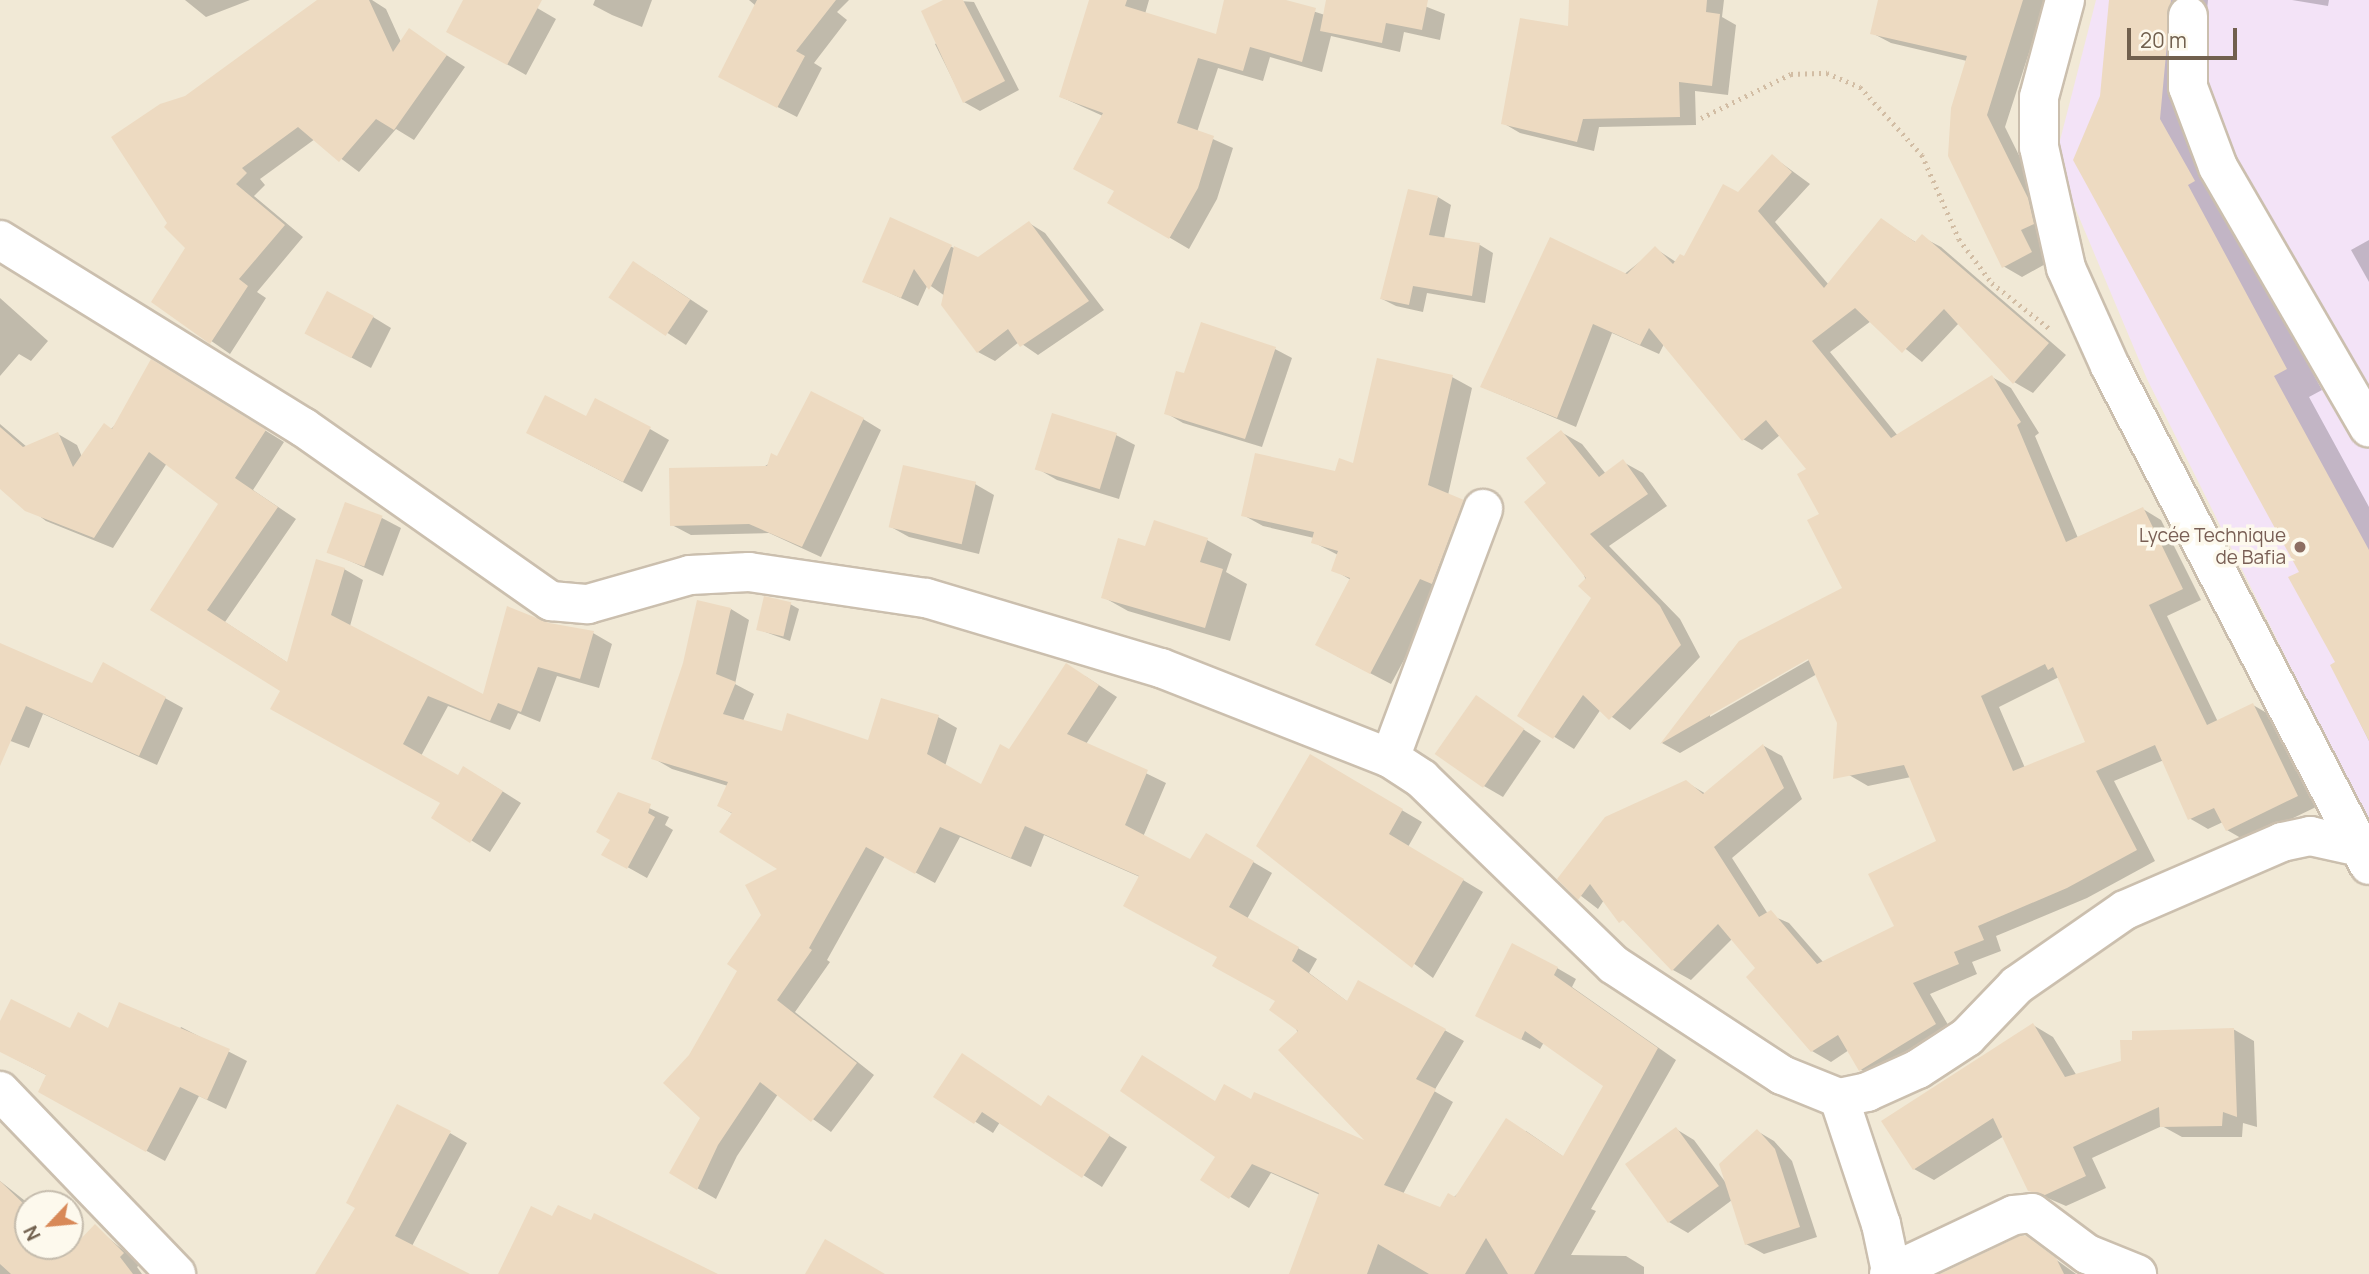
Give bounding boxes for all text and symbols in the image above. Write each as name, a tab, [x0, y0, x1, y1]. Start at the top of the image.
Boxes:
scale bar	[2131, 14, 2241, 58]
text: 20 m	[2140, 26, 2187, 54]
place label: Lycée Technique de Bafia	[2139, 525, 2286, 569]
marker: Lycée Technique de Bafia	[2292, 539, 2308, 555]
north arrow	[14, 1190, 84, 1260]
text: N	[17, 1221, 47, 1245]

